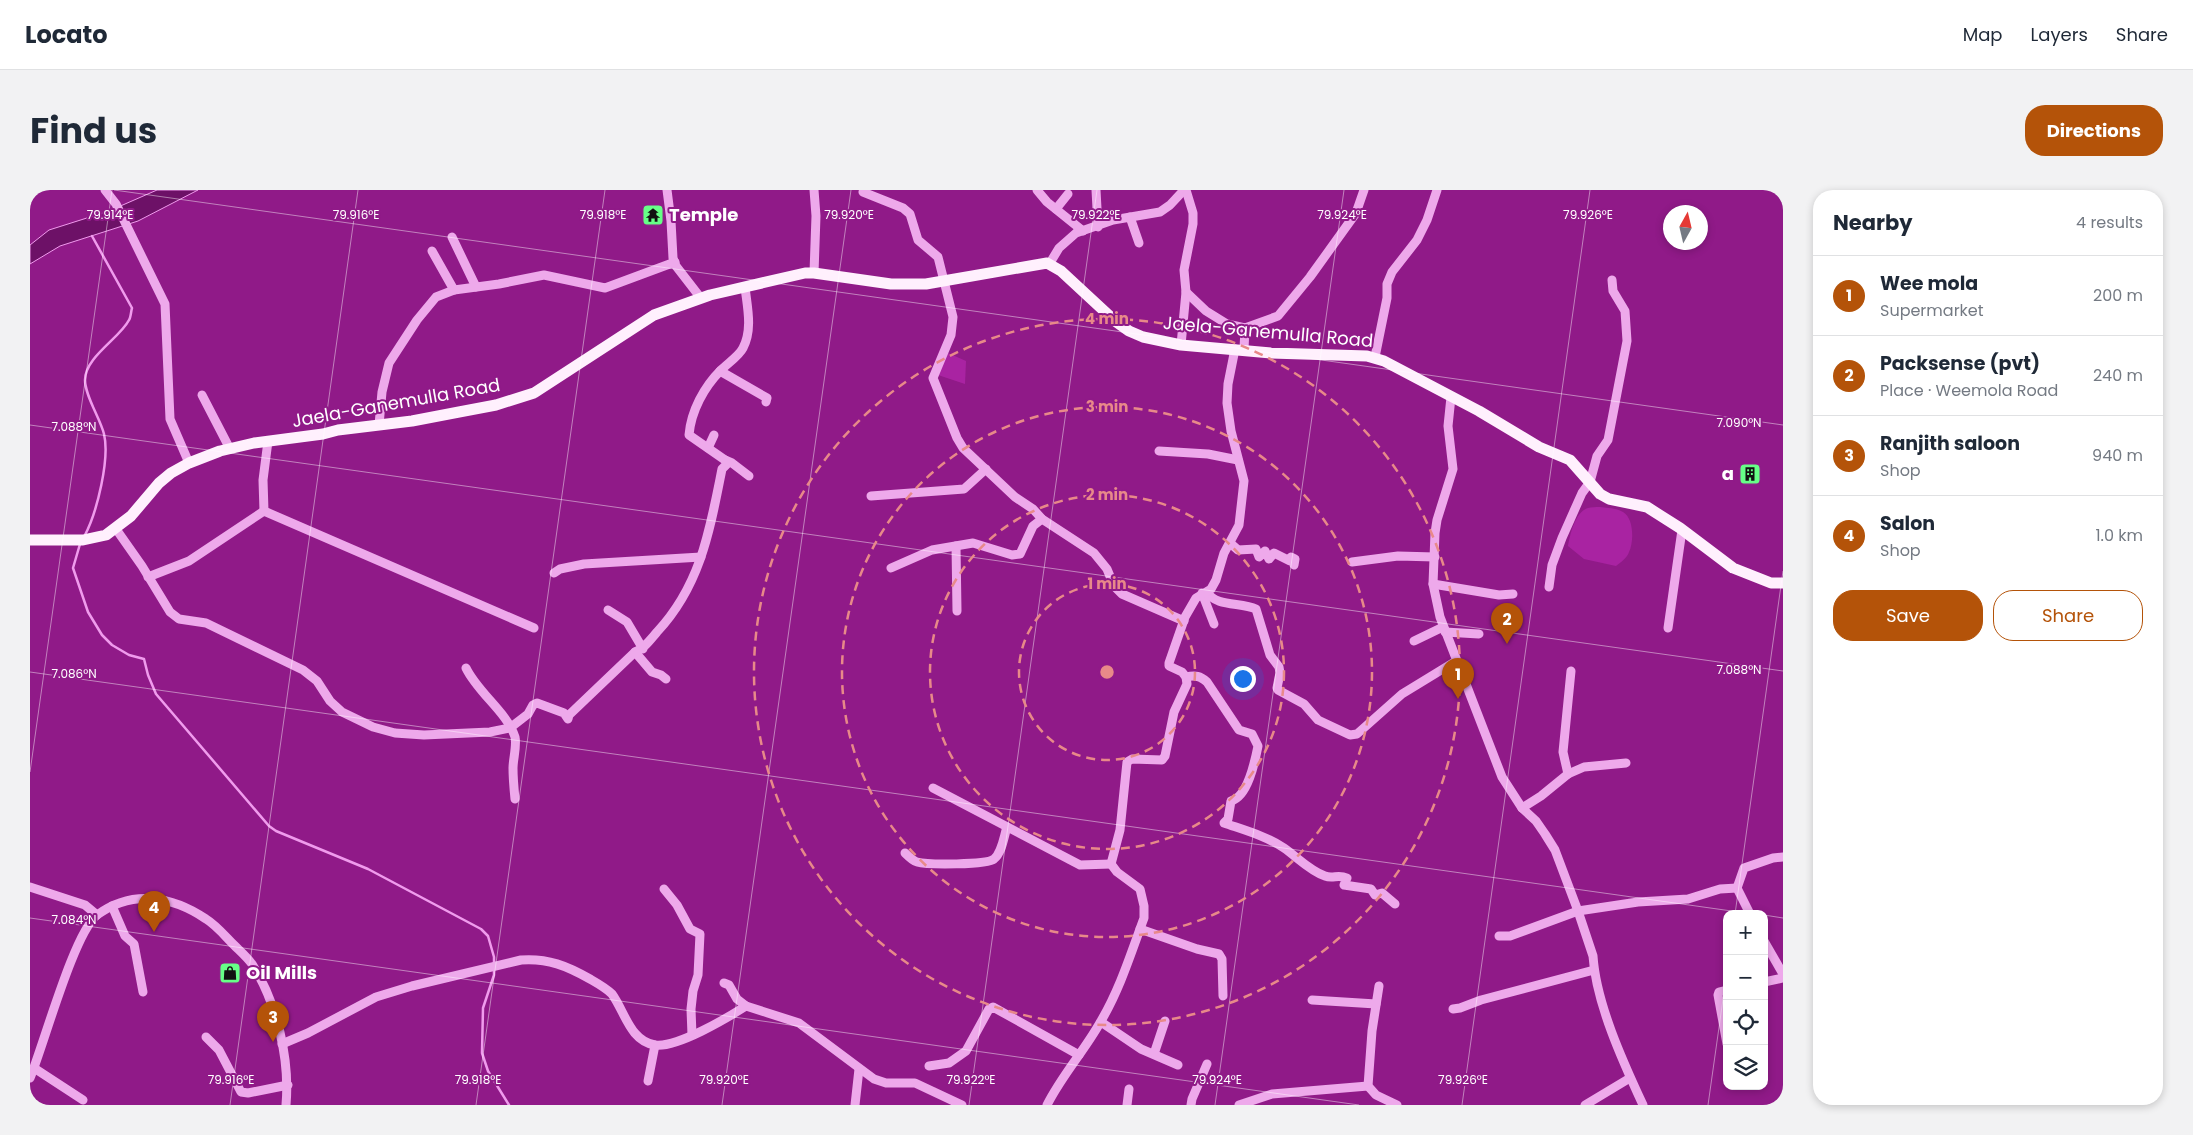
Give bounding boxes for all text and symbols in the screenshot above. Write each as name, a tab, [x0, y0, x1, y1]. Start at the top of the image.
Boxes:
text: Locato	[25, 18, 108, 51]
text: Map	[1963, 22, 2003, 47]
text: Layers	[2031, 22, 2088, 47]
text: Share	[2116, 22, 2168, 47]
button: Directions	[2025, 105, 2163, 156]
text: Find us	[30, 106, 157, 155]
place label: Temple	[669, 202, 738, 227]
temple icon: Temple	[641, 203, 665, 227]
north arrow	[1663, 205, 1708, 250]
text: 79.914°E	[87, 206, 133, 223]
text: 79.916°E	[333, 206, 379, 223]
text: 79.918°E	[580, 206, 626, 223]
text: 79.920°E	[824, 206, 874, 223]
text: 79.922°E	[1071, 206, 1121, 223]
text: 79.924°E	[1317, 206, 1367, 223]
text: 79.926°E	[1563, 206, 1613, 223]
text: Nearby	[1833, 208, 1913, 237]
text: 4 results	[2076, 211, 2143, 234]
text: Wee mola	[1880, 270, 1978, 297]
text: 1	[1846, 284, 1852, 307]
text: 200 m	[2093, 284, 2143, 307]
text: Supermarket	[1880, 299, 1984, 322]
text: 4 min	[1085, 308, 1129, 329]
street label: Jaela-Ganemulla Road	[1162, 310, 1374, 353]
text: Packsense (pvt)	[1880, 350, 2040, 377]
text: 2	[1844, 364, 1854, 387]
text: 240 m	[2093, 364, 2143, 387]
street label: Jaela-Ganemulla Road	[290, 372, 502, 433]
text: Place · Weemola Road	[1880, 379, 2058, 402]
text: 3 min	[1086, 396, 1128, 417]
text: 7.090°N	[1716, 414, 1762, 431]
text: 7.088°N	[51, 418, 97, 435]
text: Ranjith saloon	[1880, 430, 2020, 457]
text: 3	[1844, 444, 1854, 467]
text: 940 m	[2092, 444, 2143, 467]
text: Shop	[1880, 459, 1921, 482]
place label: a	[1722, 461, 1734, 486]
building icon: a	[1738, 462, 1762, 486]
text: 2 min	[1086, 484, 1128, 505]
text: Salon	[1880, 510, 1935, 537]
text: 4	[1844, 524, 1854, 547]
text: 1.0 km	[2095, 524, 2143, 547]
text: Shop	[1880, 539, 1921, 562]
text: 1 min	[1087, 573, 1127, 594]
button: Save	[1833, 590, 1983, 641]
button: Share	[1993, 590, 2143, 641]
pin: 2	[1491, 603, 1523, 644]
pin: 1	[1442, 658, 1474, 699]
text: 7.088°N	[1716, 661, 1762, 678]
centre of rings	[1098, 663, 1116, 681]
text: 7.086°N	[51, 665, 97, 682]
your location	[1230, 666, 1256, 692]
pin: 4	[138, 891, 170, 932]
map controls	[1723, 910, 1768, 1090]
button: +	[1723, 910, 1768, 955]
text: 7.084°N	[51, 911, 97, 928]
button: −	[1723, 955, 1768, 1000]
place label: Oil Mills	[246, 960, 317, 985]
shop icon: Oil Mills	[218, 961, 242, 985]
button: locate	[1723, 1000, 1768, 1045]
pin: 3	[257, 1001, 289, 1042]
button: layers	[1723, 1045, 1768, 1090]
text: 79.916°E	[208, 1071, 254, 1088]
text: 79.918°E	[455, 1071, 501, 1088]
text: 79.920°E	[699, 1071, 749, 1088]
text: 79.922°E	[946, 1071, 996, 1088]
text: 79.924°E	[1192, 1071, 1242, 1088]
text: 79.926°E	[1438, 1071, 1488, 1088]

